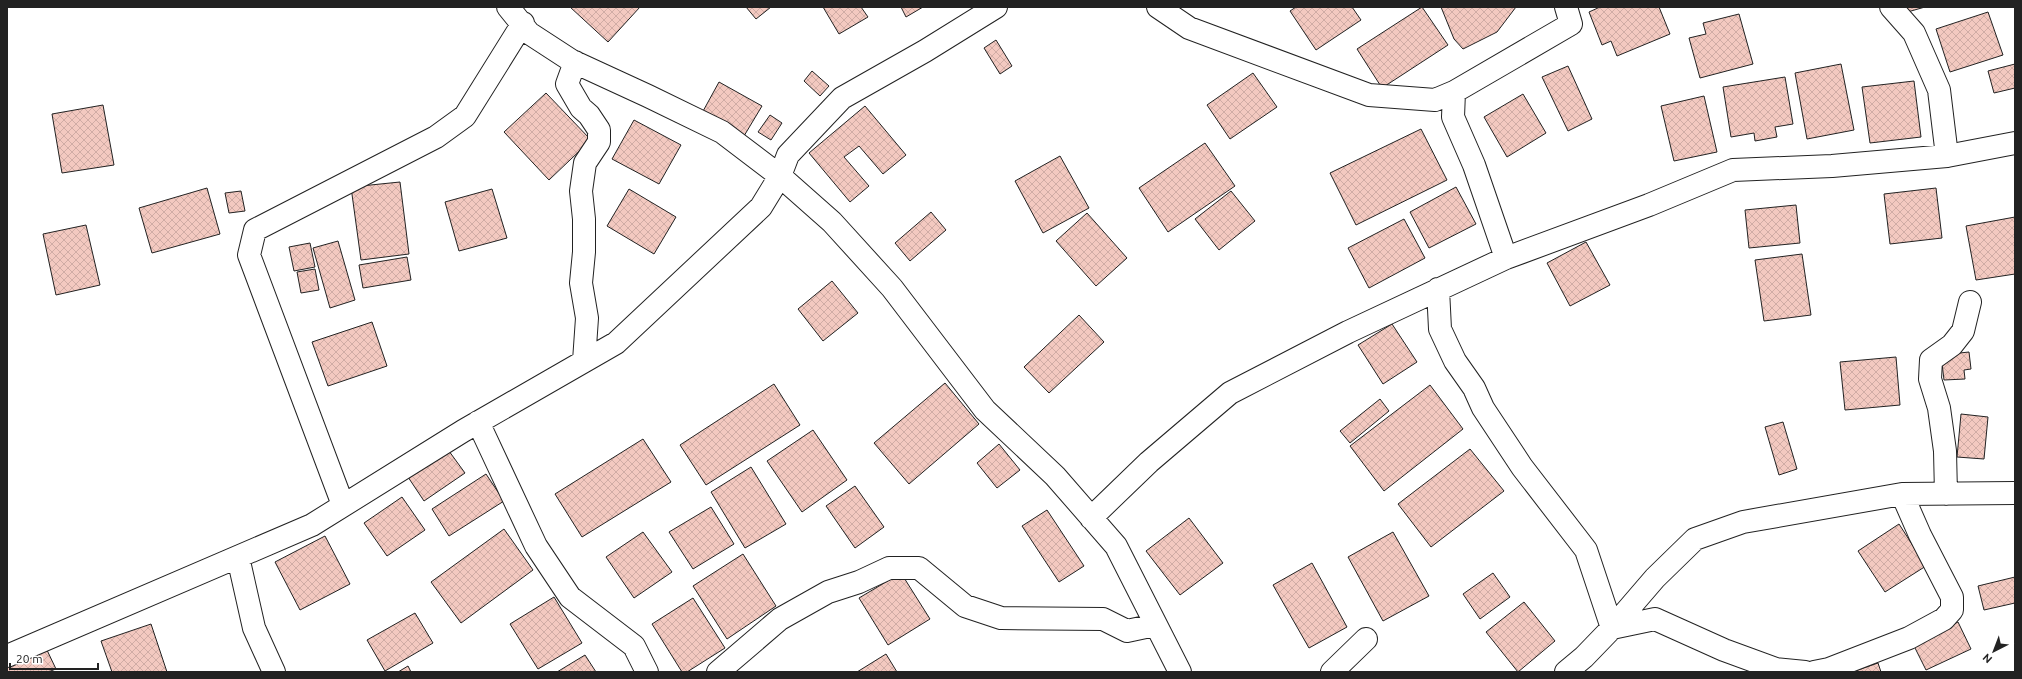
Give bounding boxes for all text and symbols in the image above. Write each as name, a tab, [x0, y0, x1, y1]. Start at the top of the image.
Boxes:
north arrow	[1974, 631, 2014, 671]
scale bar	[10, 645, 98, 671]
text: N	[1980, 651, 1994, 666]
text: 20 m	[16, 652, 43, 665]

